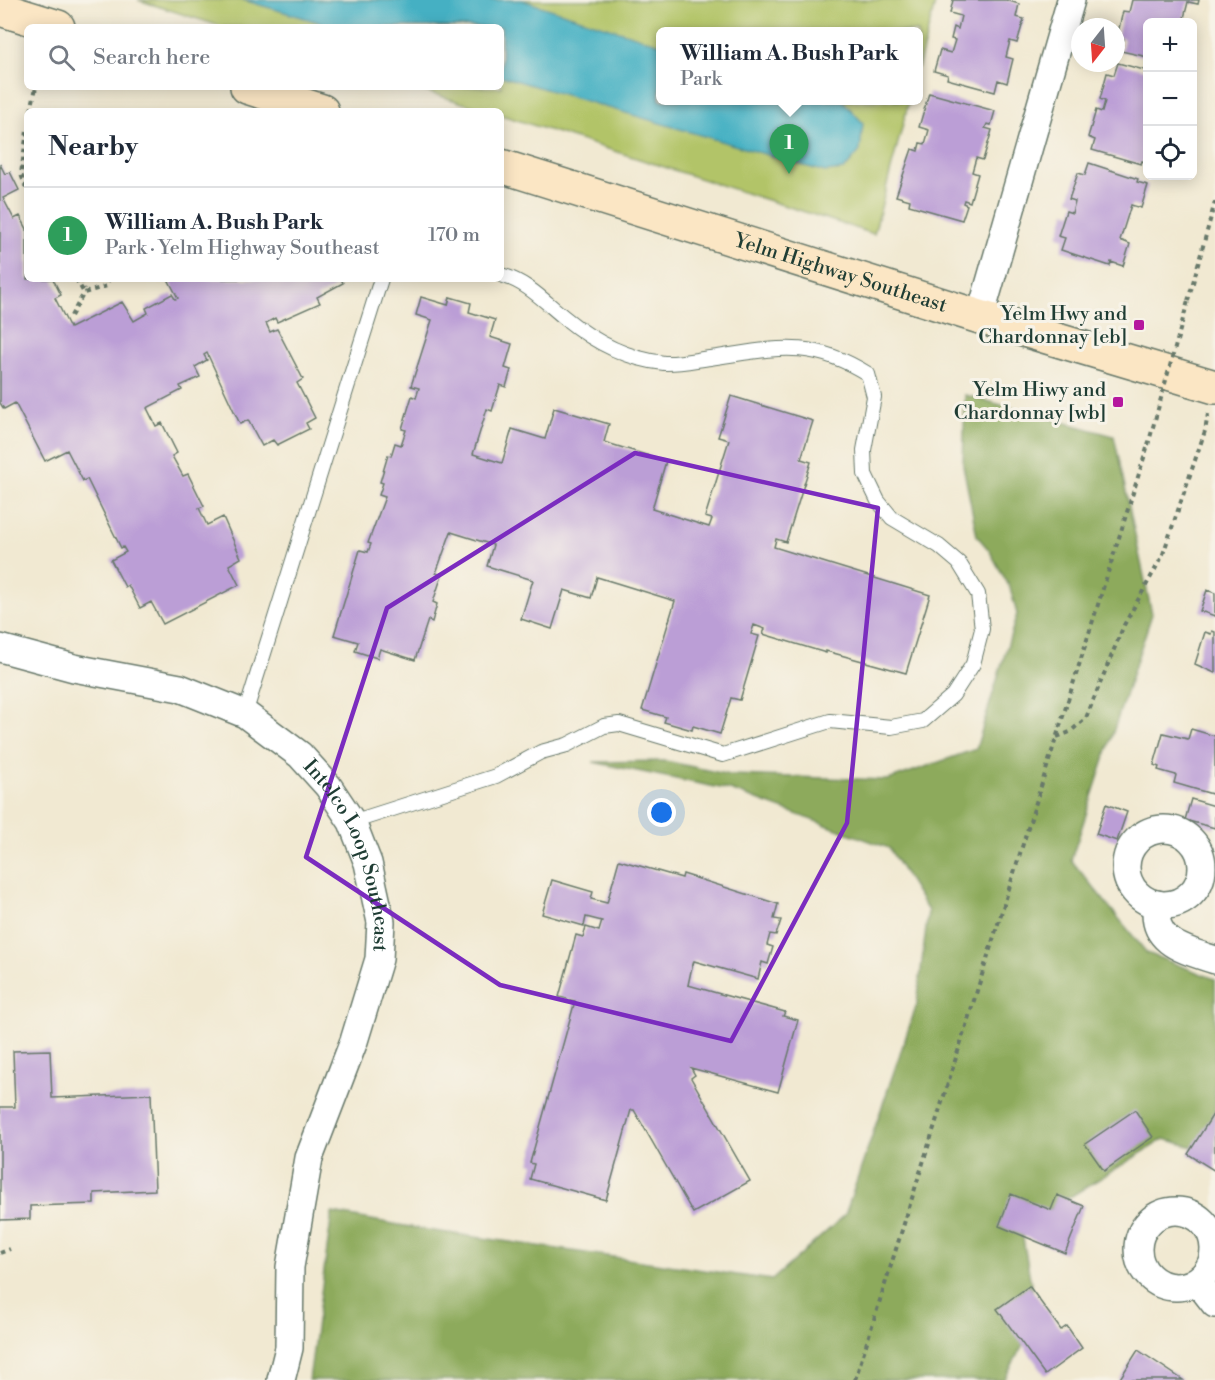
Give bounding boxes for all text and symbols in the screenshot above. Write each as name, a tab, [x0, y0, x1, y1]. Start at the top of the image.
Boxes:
north arrow	[1071, 18, 1125, 72]
map controls	[1143, 18, 1197, 180]
button: +	[1143, 18, 1197, 72]
search box	[24, 24, 504, 90]
popup	[656, 27, 923, 105]
text: William A. Bush Park	[680, 40, 899, 67]
icon: search	[45, 41, 78, 74]
text: Search here	[93, 44, 210, 71]
text: Park	[680, 67, 722, 92]
button: −	[1143, 72, 1197, 126]
pin: 1	[770, 124, 808, 174]
button: locate	[1143, 126, 1197, 180]
text: Nearby	[48, 131, 138, 163]
text: William A. Bush Park	[105, 209, 323, 236]
text: 1	[63, 223, 72, 248]
text: 170 m	[428, 223, 480, 248]
street label: Yelm Highway Southeast	[730, 227, 950, 318]
text: Park · Yelm Highway Southeast	[105, 236, 380, 261]
place label: Yelm Hwy and Chardonnay [eb]	[978, 302, 1128, 350]
marker: Yelm Hwy and Chardonnay [eb]	[1132, 318, 1146, 332]
place label: Yelm Hiwy and Chardonnay [wb]	[954, 378, 1107, 426]
marker: Yelm Hiwy and Chardonnay [wb]	[1111, 395, 1125, 409]
street label: Intelco Loop Southeast	[298, 754, 394, 953]
your location	[647, 798, 676, 827]

